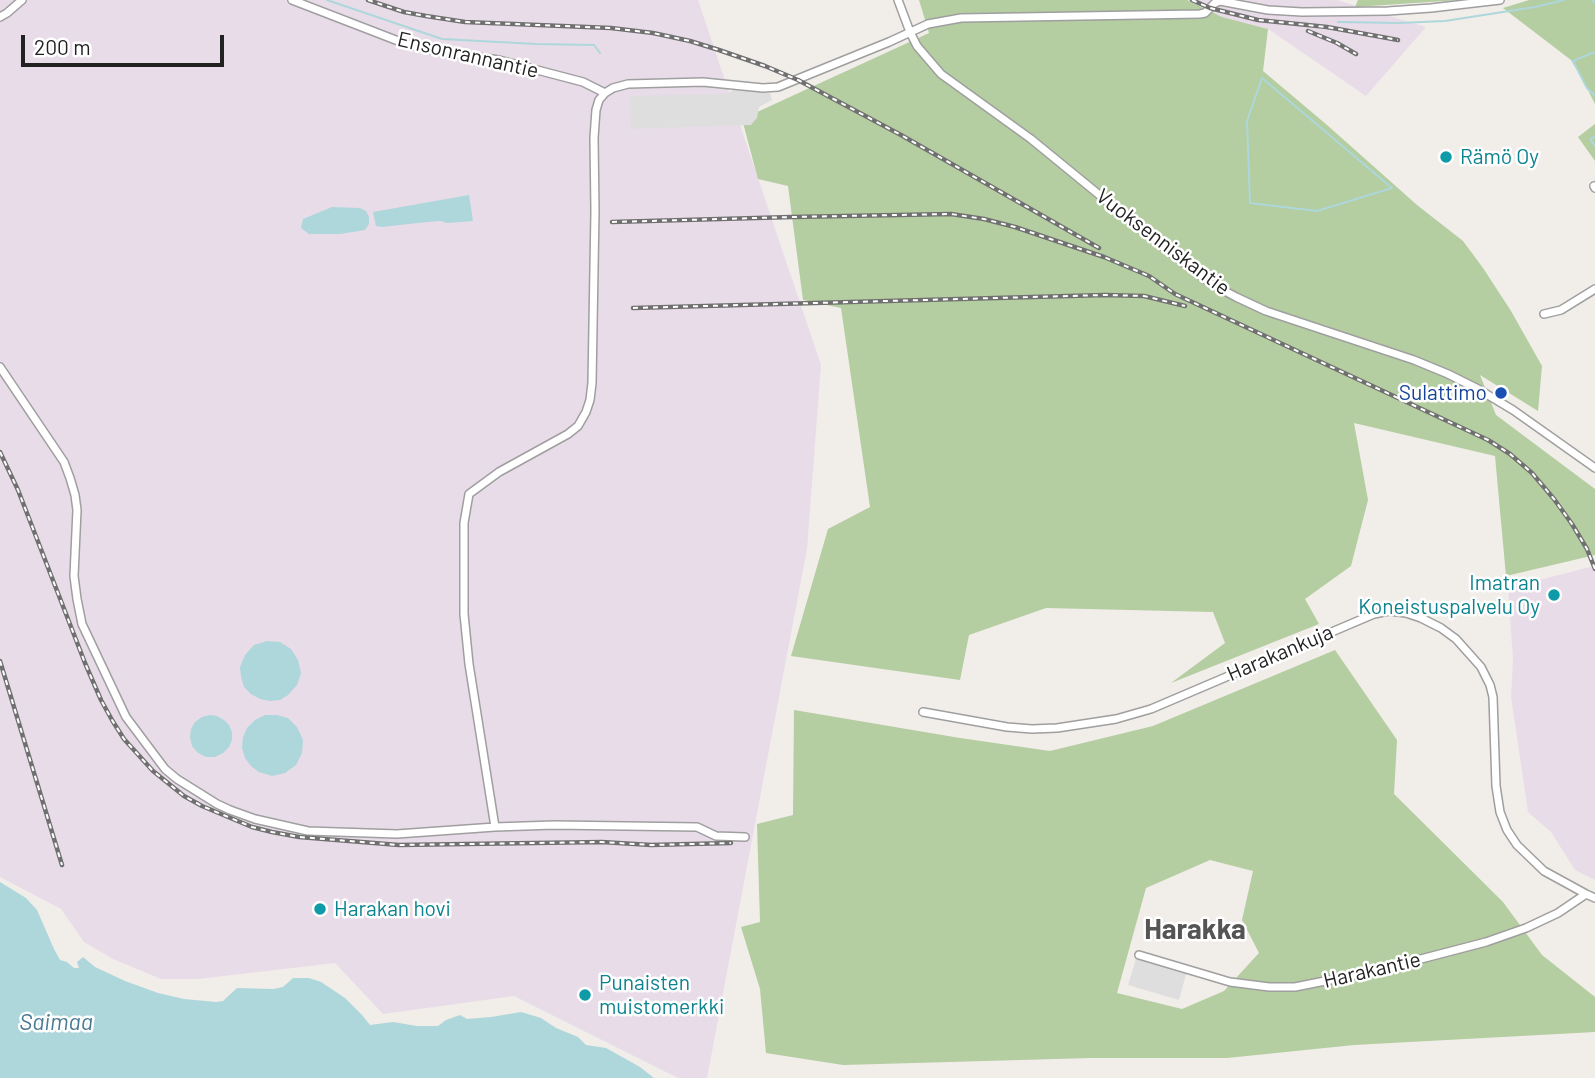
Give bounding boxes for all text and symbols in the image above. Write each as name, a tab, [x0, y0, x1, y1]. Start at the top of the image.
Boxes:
scale bar	[24, 21, 228, 65]
street label: Ensonrannantie	[395, 27, 541, 83]
text: 200 m	[34, 34, 91, 59]
place label: Rämö Oy	[1460, 144, 1539, 170]
marker: Rämö Oy	[1438, 149, 1454, 165]
street label: Vuoksenniskantie	[1091, 183, 1235, 301]
place label: Sulattimo	[1399, 380, 1487, 406]
marker: Sulattimo	[1493, 385, 1509, 401]
place label: Imatran Koneistuspalvelu Oy	[1358, 570, 1540, 620]
marker: Imatran Koneistuspalvelu Oy	[1546, 587, 1562, 603]
street label: Harakankuja	[1223, 619, 1337, 687]
place label: Harakan hovi	[334, 896, 451, 922]
marker: Harakan hovi	[312, 901, 328, 917]
district label: Harakka	[1144, 913, 1246, 947]
street label: Harakantie	[1321, 947, 1423, 993]
place label: Punaisten muistomerkki	[599, 970, 724, 1020]
marker: Punaisten muistomerkki	[577, 987, 593, 1003]
water label: Saimaa	[19, 1008, 93, 1036]

